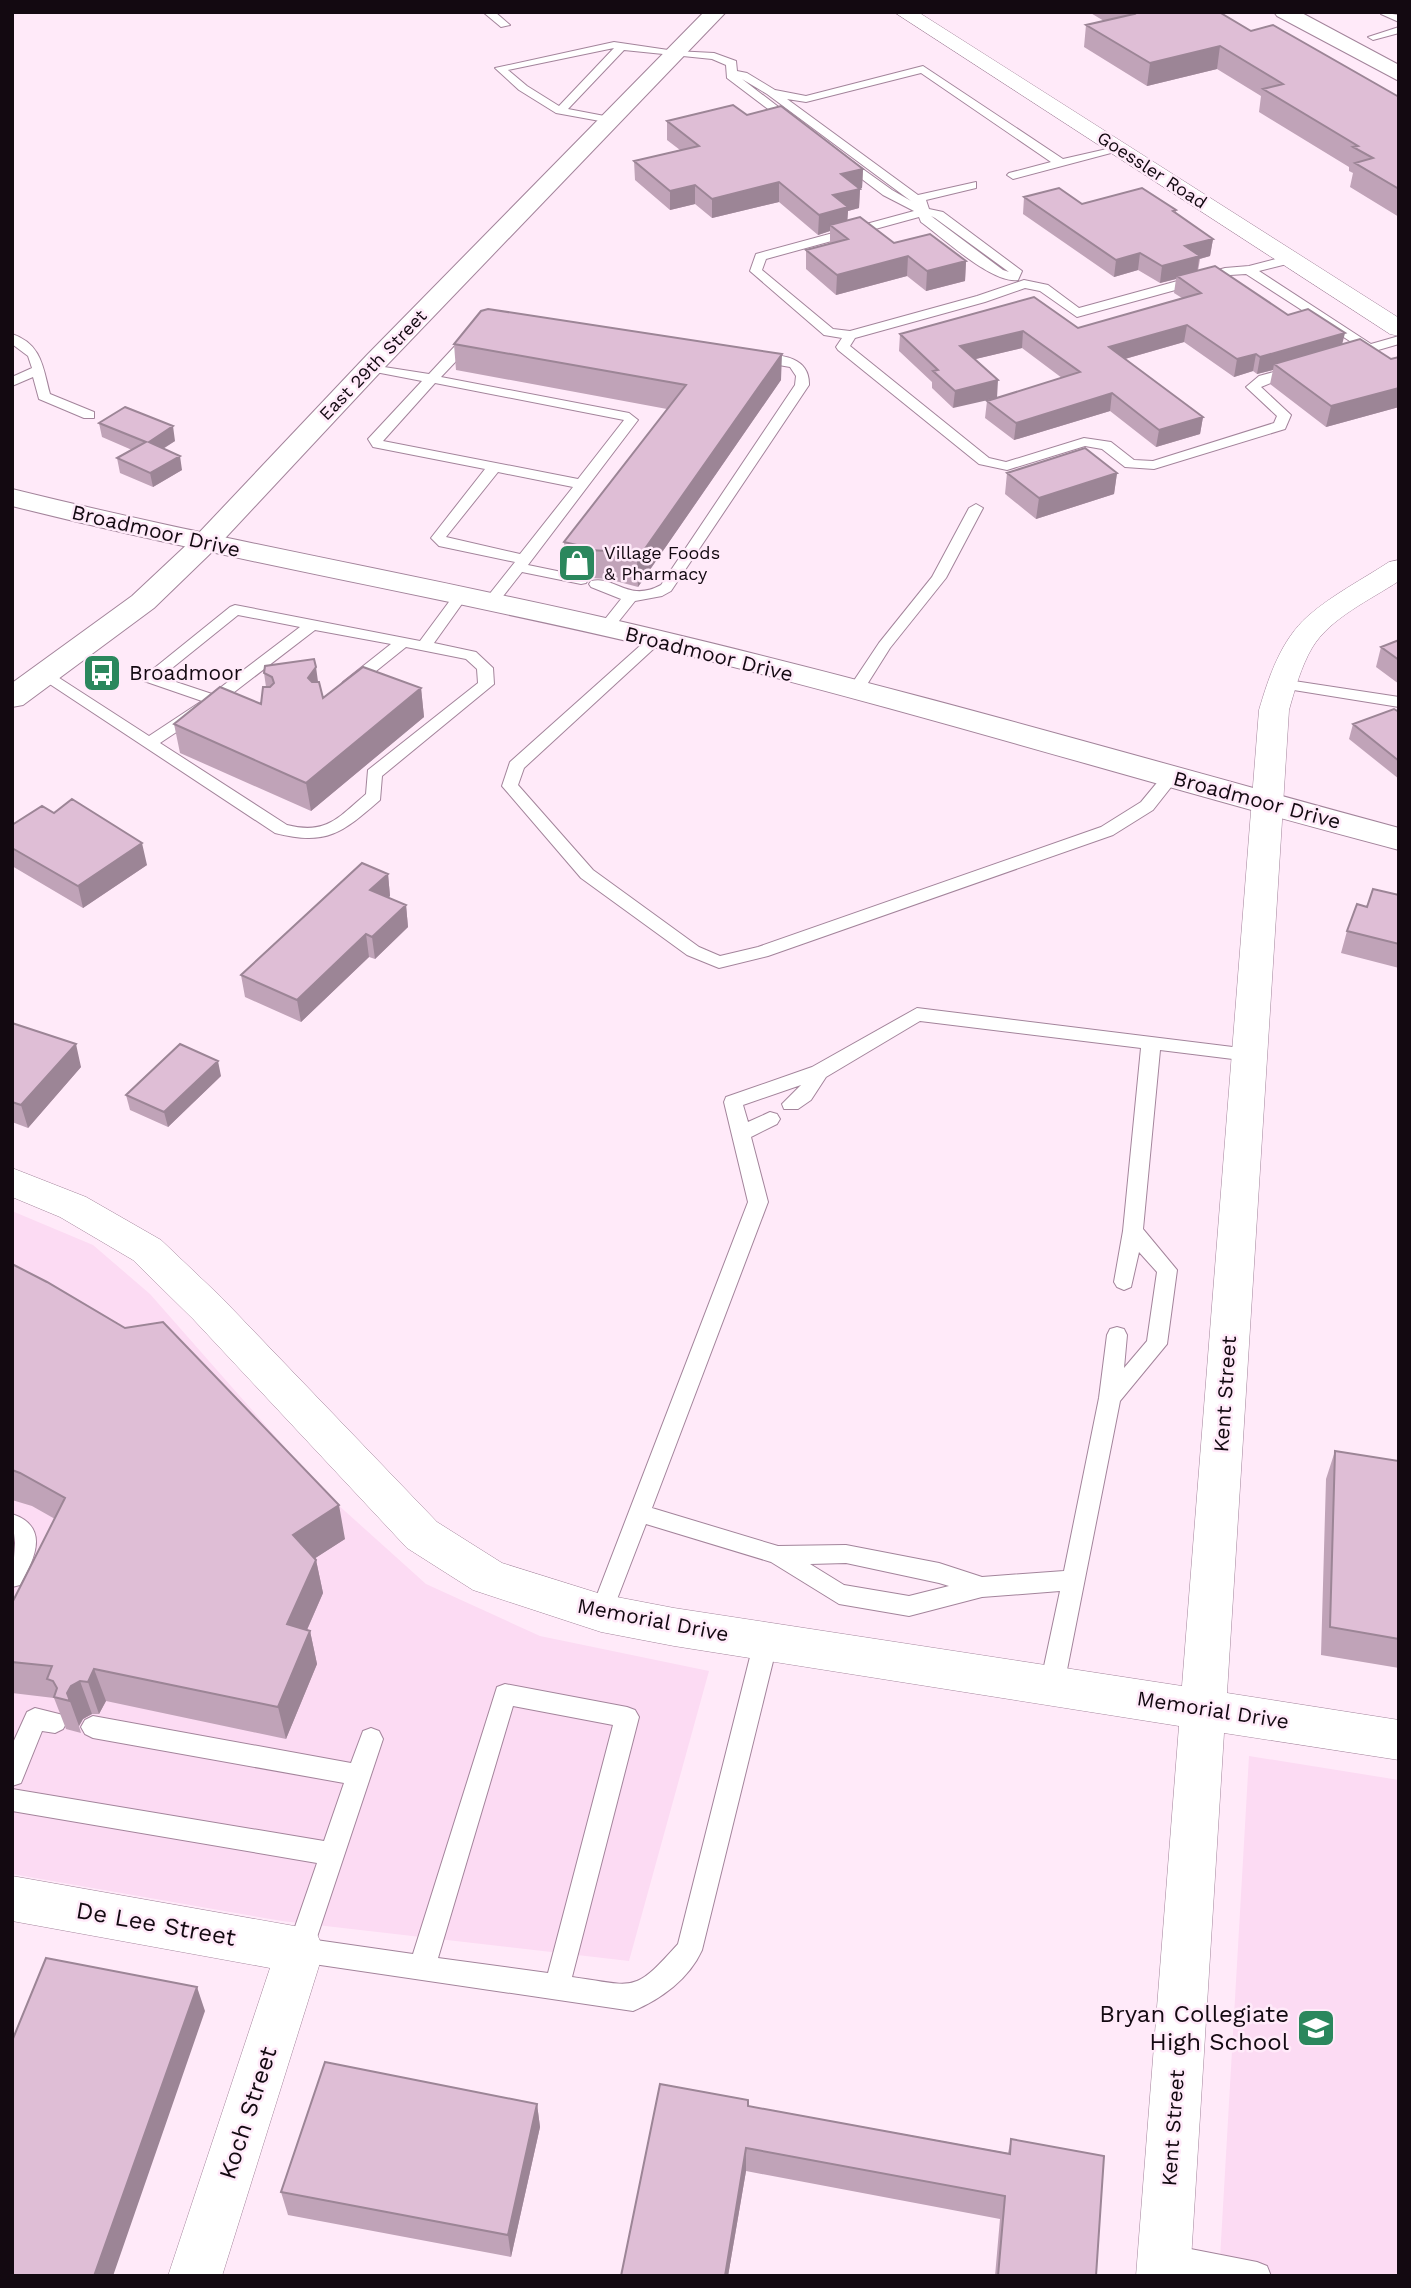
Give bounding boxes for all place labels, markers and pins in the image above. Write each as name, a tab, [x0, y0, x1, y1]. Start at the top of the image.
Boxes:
shop icon: Village Foods & Pharmacy	[556, 542, 598, 584]
place label: Village Foods & Pharmacy	[604, 542, 720, 584]
bus stop icon: Broadmoor	[81, 652, 123, 694]
place label: Broadmoor	[129, 660, 243, 685]
place label: Bryan Collegiate High School	[1099, 2000, 1290, 2056]
school or university icon: Bryan Collegiate High School	[1295, 2007, 1337, 2049]

